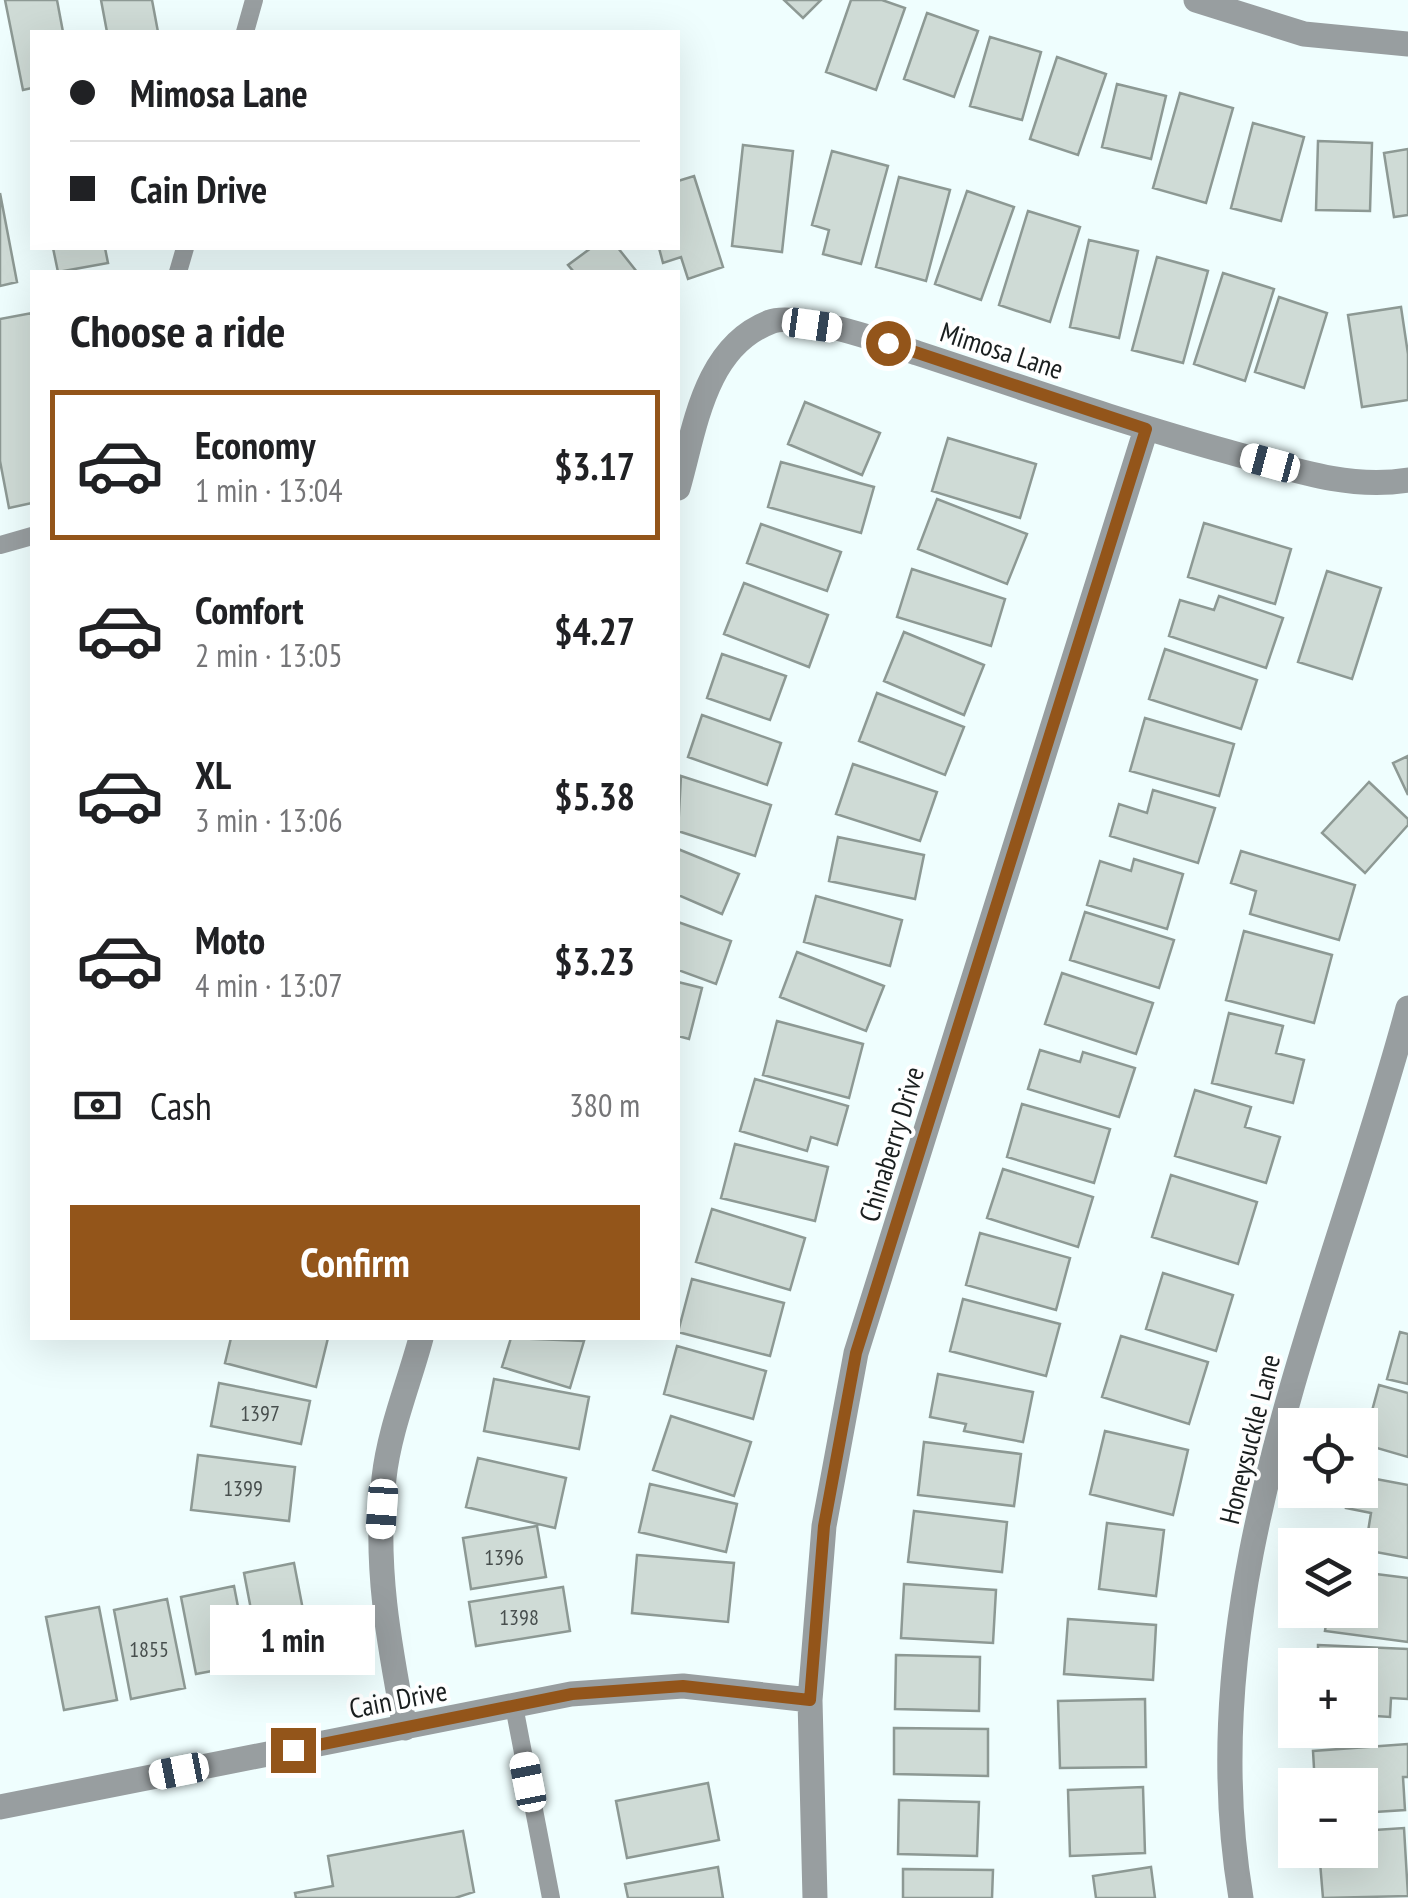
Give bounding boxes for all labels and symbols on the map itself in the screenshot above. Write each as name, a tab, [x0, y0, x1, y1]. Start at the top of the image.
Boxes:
car	[780, 306, 844, 344]
street label: Mimosa Lane	[936, 313, 1068, 387]
route start	[866, 321, 911, 366]
car	[1237, 441, 1303, 485]
street label: Chinaberry Drive	[850, 1062, 932, 1226]
street label: Honeysuckle Lane	[1210, 1350, 1288, 1528]
house number: 1397	[240, 1399, 280, 1427]
house number: 1399	[223, 1474, 263, 1502]
car	[365, 1478, 399, 1540]
house number: 1396	[484, 1543, 524, 1571]
house number: 1398	[499, 1603, 539, 1631]
callout: 1 min	[210, 1605, 376, 1675]
house number: 1855	[129, 1635, 169, 1663]
street label: Cain Drive	[346, 1671, 450, 1727]
route end	[271, 1728, 316, 1773]
car	[508, 1750, 548, 1814]
car	[147, 1751, 211, 1791]

